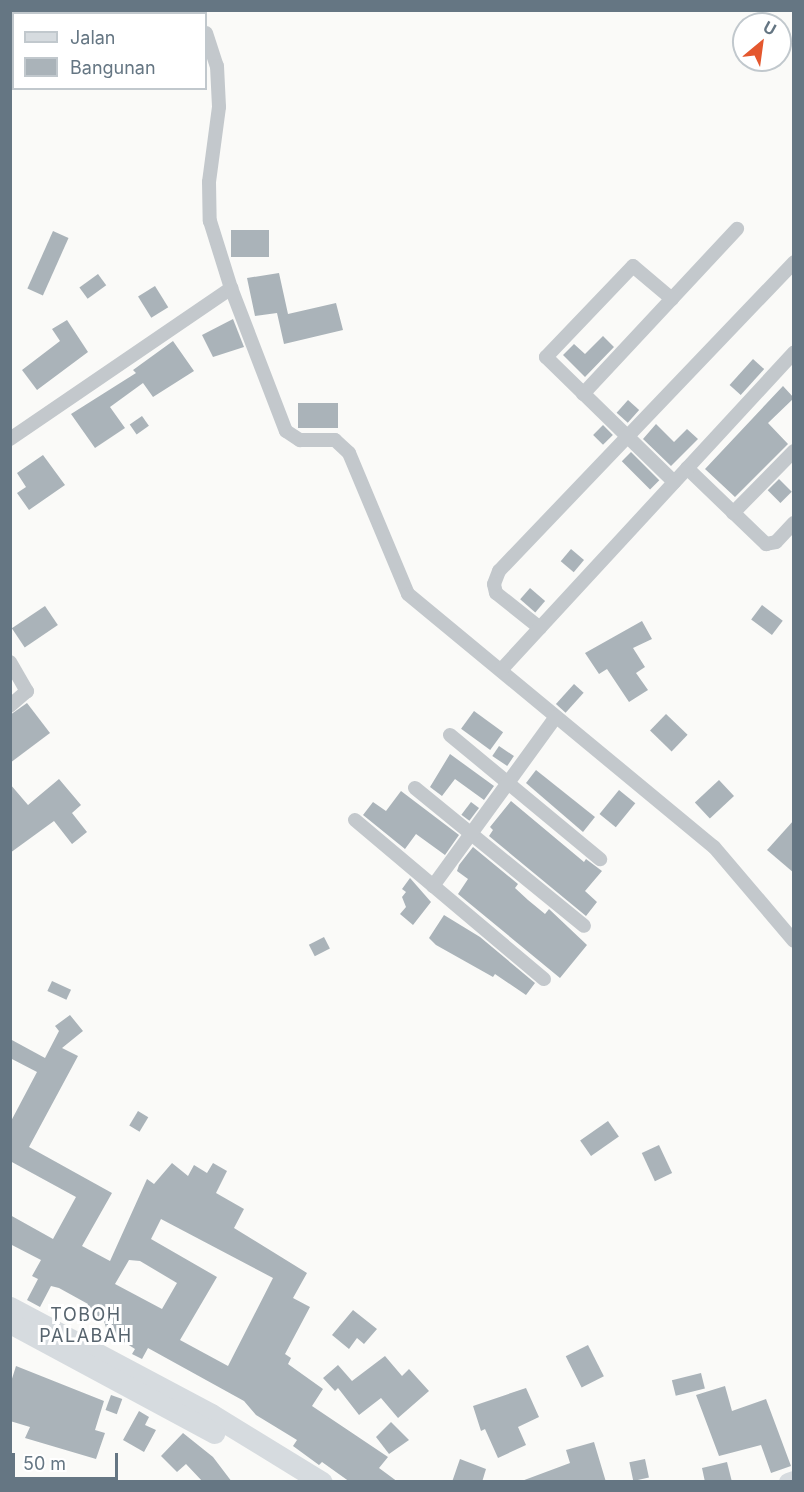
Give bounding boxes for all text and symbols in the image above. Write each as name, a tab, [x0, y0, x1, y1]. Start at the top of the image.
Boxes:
legend	[12, 12, 207, 90]
north arrow	[732, 12, 792, 72]
text: U	[760, 16, 780, 40]
text: Jalan	[70, 27, 115, 48]
text: Bangunan	[70, 57, 156, 78]
district label: TOBOH PALABAH	[39, 1305, 133, 1348]
scale bar	[15, 1441, 122, 1479]
text: 50 m	[23, 1453, 66, 1474]

